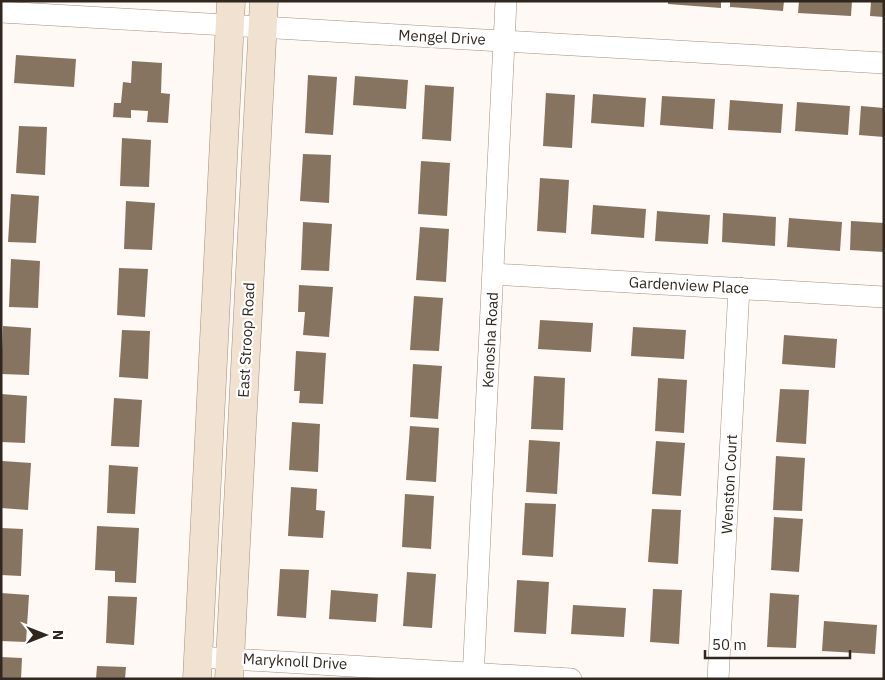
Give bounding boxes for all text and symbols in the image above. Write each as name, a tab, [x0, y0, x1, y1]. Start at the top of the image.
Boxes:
street label: Mengel Drive	[398, 25, 486, 49]
street label: Gardenview Place	[628, 272, 750, 298]
street label: East Stroop Road	[233, 282, 259, 398]
street label: Kenosha Road	[478, 291, 502, 389]
street label: Wenston Court	[717, 434, 741, 534]
north arrow	[20, 610, 70, 660]
scale bar	[705, 628, 850, 660]
text: N	[49, 630, 67, 640]
text: 50 m	[712, 635, 747, 654]
street label: Maryknoll Drive	[242, 649, 348, 673]

